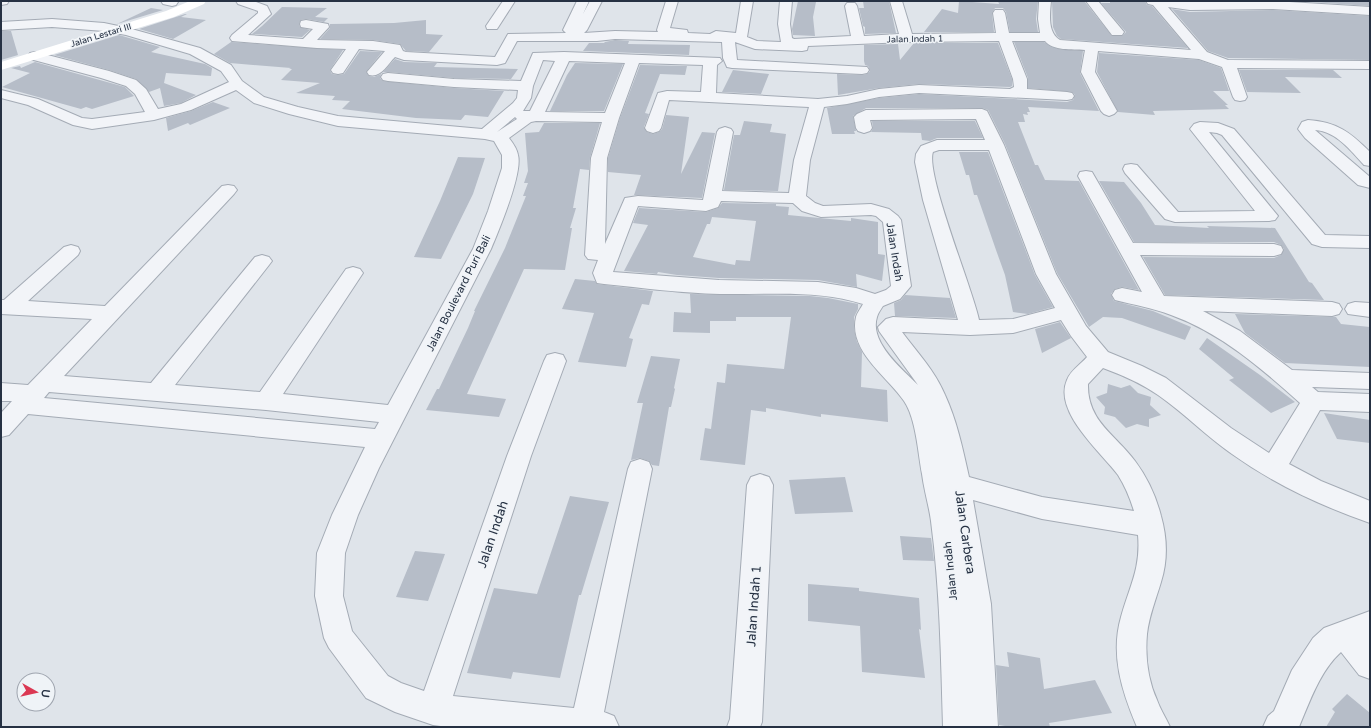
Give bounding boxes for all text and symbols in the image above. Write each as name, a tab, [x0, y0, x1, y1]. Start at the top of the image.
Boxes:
street label: Jalan Lestari III	[69, 21, 133, 50]
street label: Jalan Indah 1	[887, 34, 943, 45]
street label: Jalan Indah	[883, 222, 906, 282]
street label: Jalan Boulevard Puri Bali	[423, 233, 493, 353]
street label: Jalan Carbera	[951, 489, 979, 575]
street label: Jalan Indah	[474, 499, 512, 570]
street label: Jalan Indah	[941, 541, 960, 601]
street label: Jalan Indah 1	[743, 565, 765, 647]
north arrow	[16, 672, 56, 712]
text: U	[38, 688, 52, 698]

